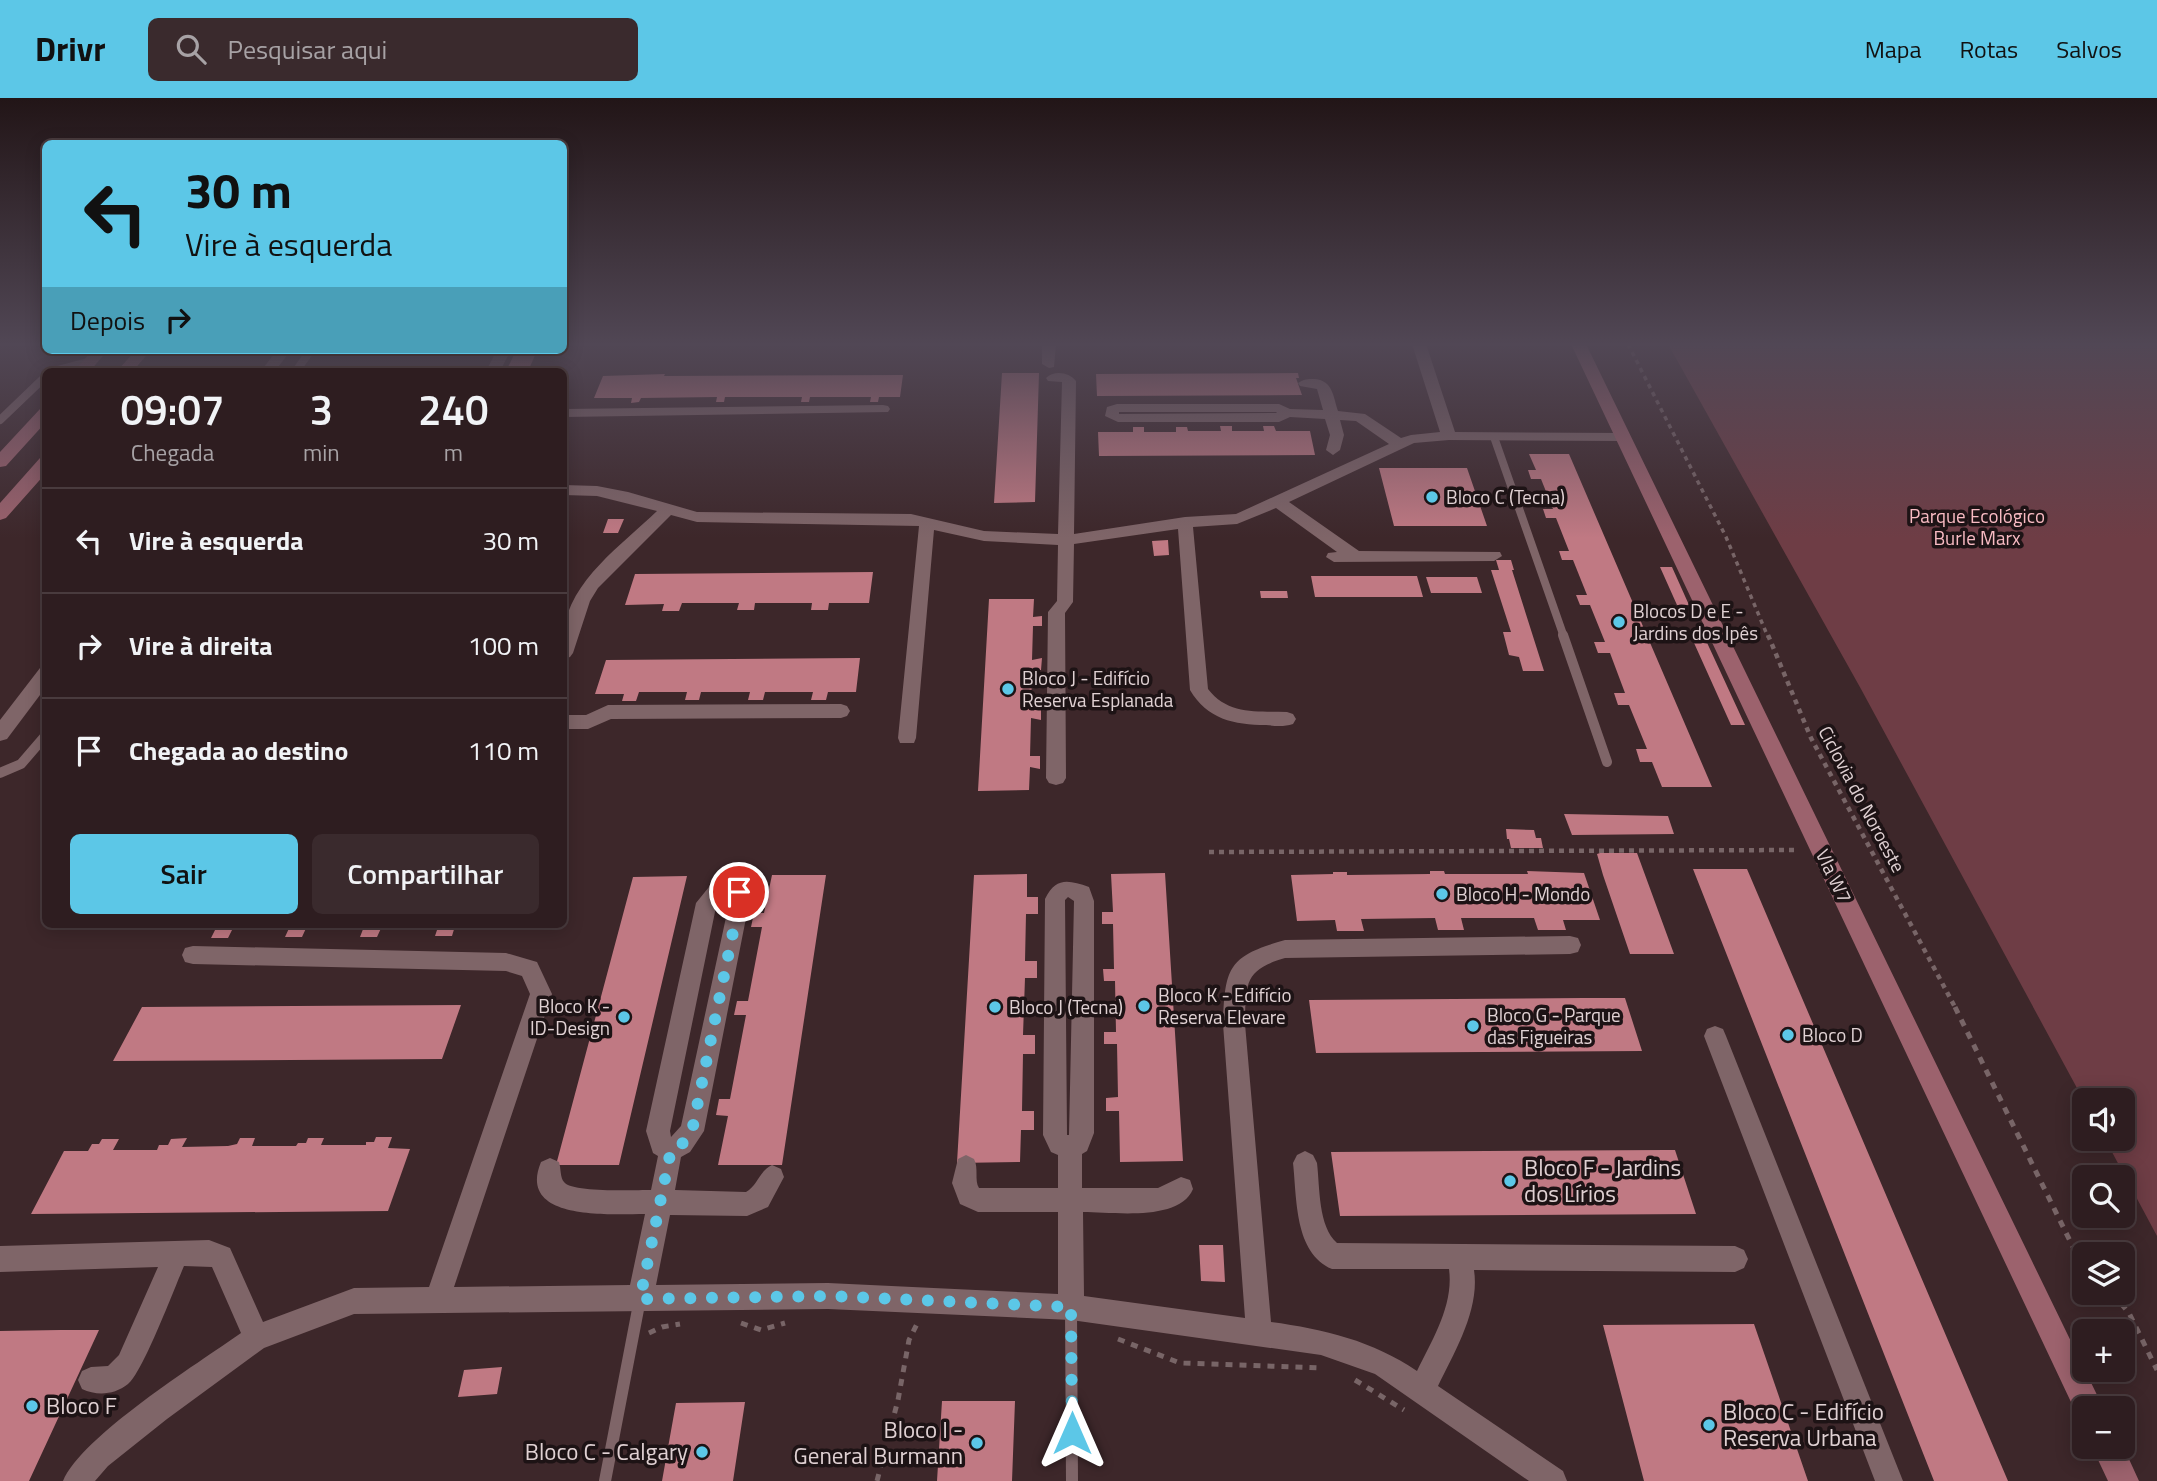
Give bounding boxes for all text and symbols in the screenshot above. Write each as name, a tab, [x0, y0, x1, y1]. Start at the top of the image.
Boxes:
search box	[148, 18, 638, 81]
text: Drivr	[35, 24, 106, 74]
icon: search	[172, 30, 210, 68]
text: Pesquisar aqui	[228, 30, 387, 69]
text: Mapa	[1865, 31, 1921, 67]
text: Rotas	[1959, 31, 2018, 67]
text: Salvos	[2056, 31, 2122, 67]
text: 30 m	[185, 152, 292, 227]
icon: left	[70, 168, 161, 259]
text: Vire à esquerda	[185, 220, 392, 268]
text: Depois	[70, 301, 145, 340]
icon: right	[159, 301, 197, 339]
text: 09:07	[120, 377, 225, 441]
text: 3	[310, 377, 333, 441]
text: 240	[418, 377, 489, 441]
text: Chegada	[131, 435, 214, 470]
text: min	[303, 435, 340, 470]
text: m	[444, 435, 463, 470]
place label: Bloco C (Tecna)	[1446, 482, 1565, 511]
marker: Bloco C (Tecna)	[1424, 489, 1440, 505]
park label: Parque Ecológico Burle Marx	[1909, 501, 2045, 552]
text: Vire à esquerda	[129, 521, 304, 560]
text: 30 m	[482, 521, 539, 560]
icon: left	[70, 522, 108, 560]
place label: Blocos D e E - Jardins dos Ipês	[1633, 596, 1758, 647]
marker: Blocos D e E - Jardins dos Ipês	[1611, 614, 1627, 630]
text: Vire à direita	[129, 626, 272, 665]
text: 100 m	[468, 626, 539, 665]
icon: right	[70, 627, 108, 665]
place label: Bloco J - Edifício Reserva Esplanada	[1022, 663, 1174, 714]
marker: Bloco J - Edifício Reserva Esplanada	[1000, 681, 1016, 697]
street label: Ciclovia do Noroeste	[1812, 720, 1913, 877]
text: Chegada ao destino	[129, 731, 348, 770]
text: 110 m	[468, 731, 539, 770]
icon: arrive	[70, 732, 108, 770]
button: Sair	[70, 834, 298, 914]
button: Compartilhar	[312, 834, 539, 914]
street label: Vla W7	[1809, 844, 1860, 908]
pin	[709, 862, 769, 922]
icon: arrive	[720, 873, 758, 911]
place label: Bloco H - Mondo	[1456, 879, 1590, 908]
marker: Bloco H - Mondo	[1434, 886, 1450, 902]
place label: Bloco K - Edifício Reserva Elevare	[1158, 980, 1291, 1031]
place label: Bloco K - ID-Design	[530, 991, 610, 1042]
place label: Bloco J (Tecna)	[1009, 992, 1123, 1021]
marker: Bloco K - Edifício Reserva Elevare	[1136, 998, 1152, 1014]
marker: Bloco J (Tecna)	[987, 999, 1003, 1015]
place label: Bloco G - Parque das Figueiras	[1487, 1000, 1621, 1051]
marker: Bloco K - ID-Design	[616, 1009, 632, 1025]
marker: Bloco G - Parque das Figueiras	[1465, 1018, 1481, 1034]
place label: Bloco D	[1802, 1020, 1863, 1049]
marker: Bloco D	[1780, 1027, 1796, 1043]
map controls	[2072, 1088, 2135, 1459]
button: sound	[2072, 1088, 2135, 1151]
place label: Bloco F - Jardins dos Lírios	[1524, 1150, 1681, 1211]
button: search	[2072, 1165, 2135, 1228]
marker: Bloco F - Jardins dos Lírios	[1502, 1173, 1518, 1189]
button: layers	[2072, 1242, 2135, 1305]
button: +	[2072, 1319, 2135, 1382]
place label: Bloco F	[46, 1388, 117, 1423]
place label: Bloco C - Edifício Reserva Urbana	[1723, 1394, 1884, 1455]
position arrow	[1035, 1396, 1109, 1470]
button: −	[2072, 1396, 2135, 1459]
marker: Bloco F	[24, 1398, 40, 1414]
place label: Bloco I - General Burmann	[794, 1412, 963, 1473]
marker: Bloco C - Edifício Reserva Urbana	[1701, 1417, 1717, 1433]
place label: Bloco C - Calgary	[525, 1434, 688, 1469]
marker: Bloco I - General Burmann	[969, 1435, 985, 1451]
marker: Bloco C - Calgary	[694, 1444, 710, 1460]

